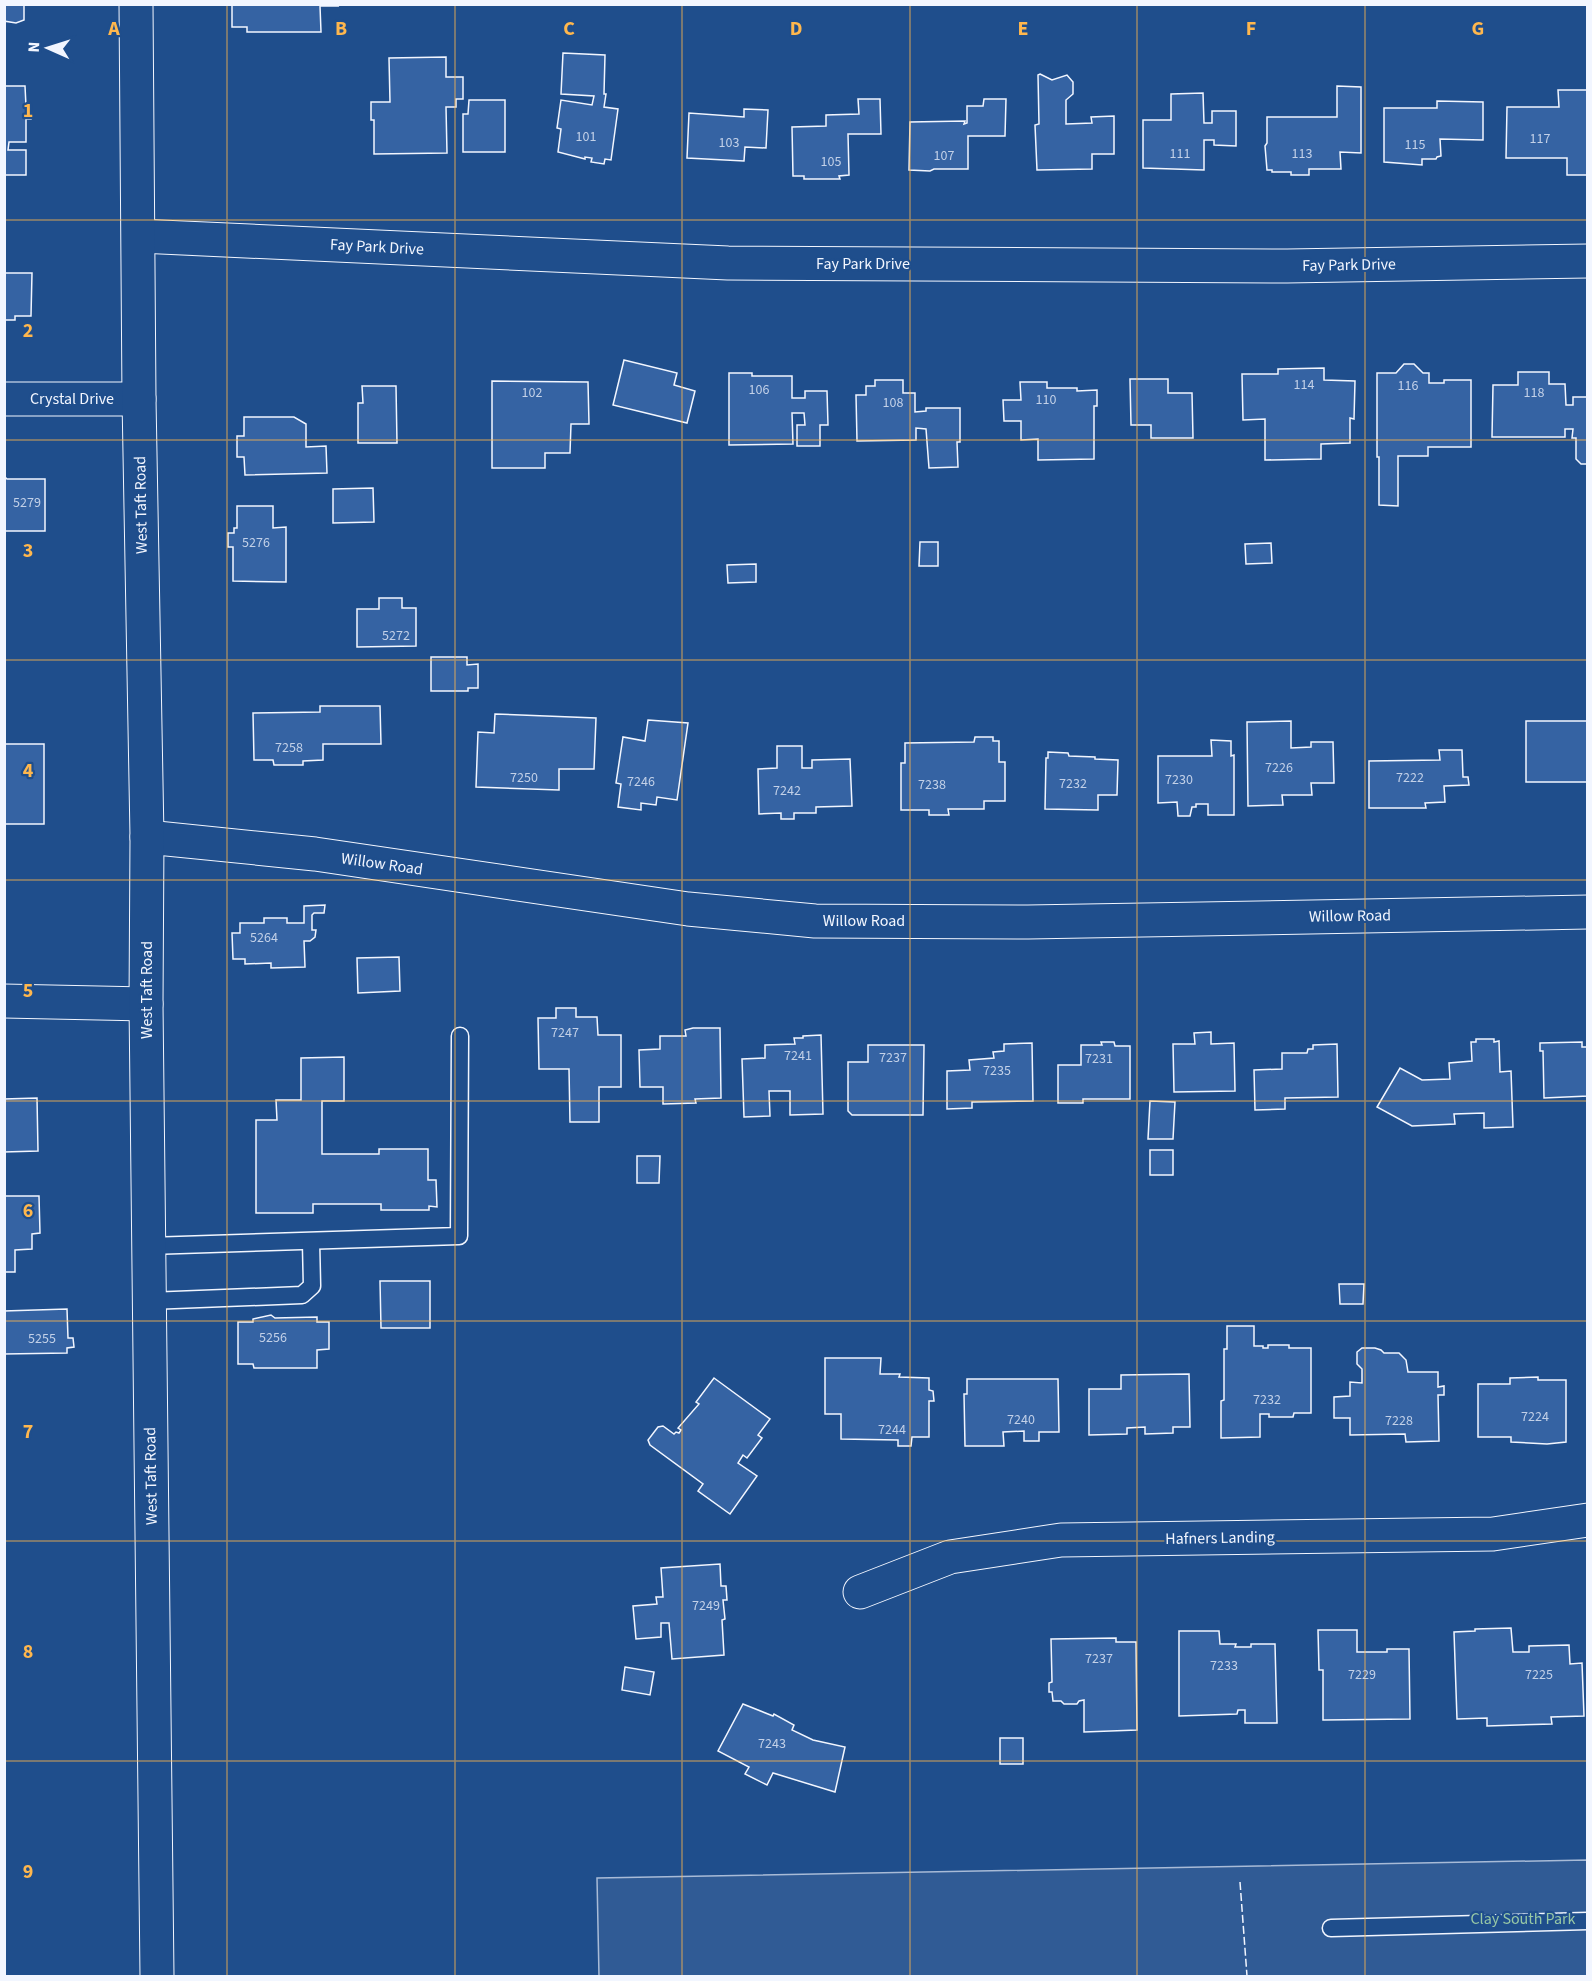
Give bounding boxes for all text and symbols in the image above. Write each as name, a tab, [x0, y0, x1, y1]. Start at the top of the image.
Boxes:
text: A	[107, 15, 120, 43]
text: B	[335, 15, 347, 43]
text: C	[563, 15, 575, 43]
text: D	[790, 15, 802, 43]
text: E	[1018, 15, 1028, 43]
text: F	[1246, 15, 1256, 43]
text: G	[1472, 15, 1484, 43]
north arrow	[18, 18, 78, 78]
text: N	[23, 41, 45, 53]
text: 1	[23, 97, 33, 125]
house number: 101	[576, 127, 596, 147]
house number: 117	[1530, 129, 1550, 149]
house number: 103	[719, 133, 739, 153]
house number: 115	[1405, 135, 1425, 155]
house number: 111	[1170, 144, 1190, 164]
house number: 113	[1292, 144, 1312, 164]
house number: 107	[934, 146, 954, 166]
house number: 105	[821, 152, 841, 172]
street label: Fay Park Drive	[330, 234, 425, 260]
street label: Fay Park Drive	[816, 253, 910, 275]
street label: Fay Park Drive	[1302, 253, 1396, 277]
text: 2	[23, 317, 33, 345]
house number: 114	[1294, 375, 1314, 395]
house number: 116	[1398, 376, 1418, 396]
house number: 106	[749, 380, 769, 400]
house number: 102	[522, 383, 542, 403]
house number: 118	[1524, 383, 1544, 403]
street label: Crystal Drive	[30, 388, 114, 410]
house number: 110	[1036, 390, 1056, 410]
house number: 108	[883, 393, 903, 413]
street label: West Taft Road	[129, 456, 153, 554]
house number: 5279	[13, 493, 41, 513]
house number: 5276	[242, 533, 270, 553]
text: 3	[23, 537, 33, 565]
house number: 5272	[382, 626, 410, 646]
house number: 7258	[275, 738, 303, 758]
text: 4	[23, 757, 34, 785]
house number: 7226	[1265, 758, 1293, 778]
house number: 7250	[510, 768, 538, 788]
house number: 7222	[1396, 768, 1424, 788]
house number: 7230	[1165, 770, 1193, 790]
house number: 7246	[627, 772, 655, 792]
house number: 7232	[1059, 774, 1087, 794]
house number: 7238	[918, 775, 946, 795]
house number: 7242	[773, 781, 801, 801]
street label: Willow Road	[340, 847, 424, 881]
street label: Willow Road	[1309, 904, 1391, 928]
street label: Willow Road	[823, 910, 905, 932]
house number: 5264	[250, 928, 278, 948]
street label: West Taft Road	[136, 941, 158, 1039]
text: 5	[23, 977, 33, 1005]
house number: 7247	[551, 1023, 579, 1043]
house number: 7241	[784, 1046, 812, 1066]
house number: 7237	[879, 1048, 907, 1068]
house number: 7231	[1085, 1049, 1113, 1069]
house number: 7235	[983, 1061, 1011, 1081]
text: 6	[23, 1197, 33, 1225]
house number: 5256	[259, 1328, 287, 1348]
house number: 5255	[28, 1329, 56, 1349]
house number: 7232	[1253, 1390, 1281, 1410]
house number: 7224	[1521, 1407, 1549, 1427]
house number: 7240	[1007, 1410, 1035, 1430]
house number: 7228	[1385, 1411, 1413, 1431]
text: 7	[23, 1418, 33, 1446]
house number: 7244	[878, 1420, 906, 1440]
street label: West Taft Road	[139, 1427, 163, 1525]
street label: Hafners Landing	[1165, 1526, 1275, 1550]
house number: 7249	[692, 1596, 720, 1616]
text: 8	[23, 1638, 33, 1666]
house number: 7237	[1085, 1649, 1113, 1669]
house number: 7233	[1210, 1656, 1238, 1676]
house number: 7229	[1348, 1665, 1376, 1685]
house number: 7225	[1525, 1665, 1553, 1685]
house number: 7243	[758, 1734, 786, 1754]
text: 9	[23, 1858, 33, 1886]
park label: Clay South Park	[1470, 1908, 1576, 1930]

